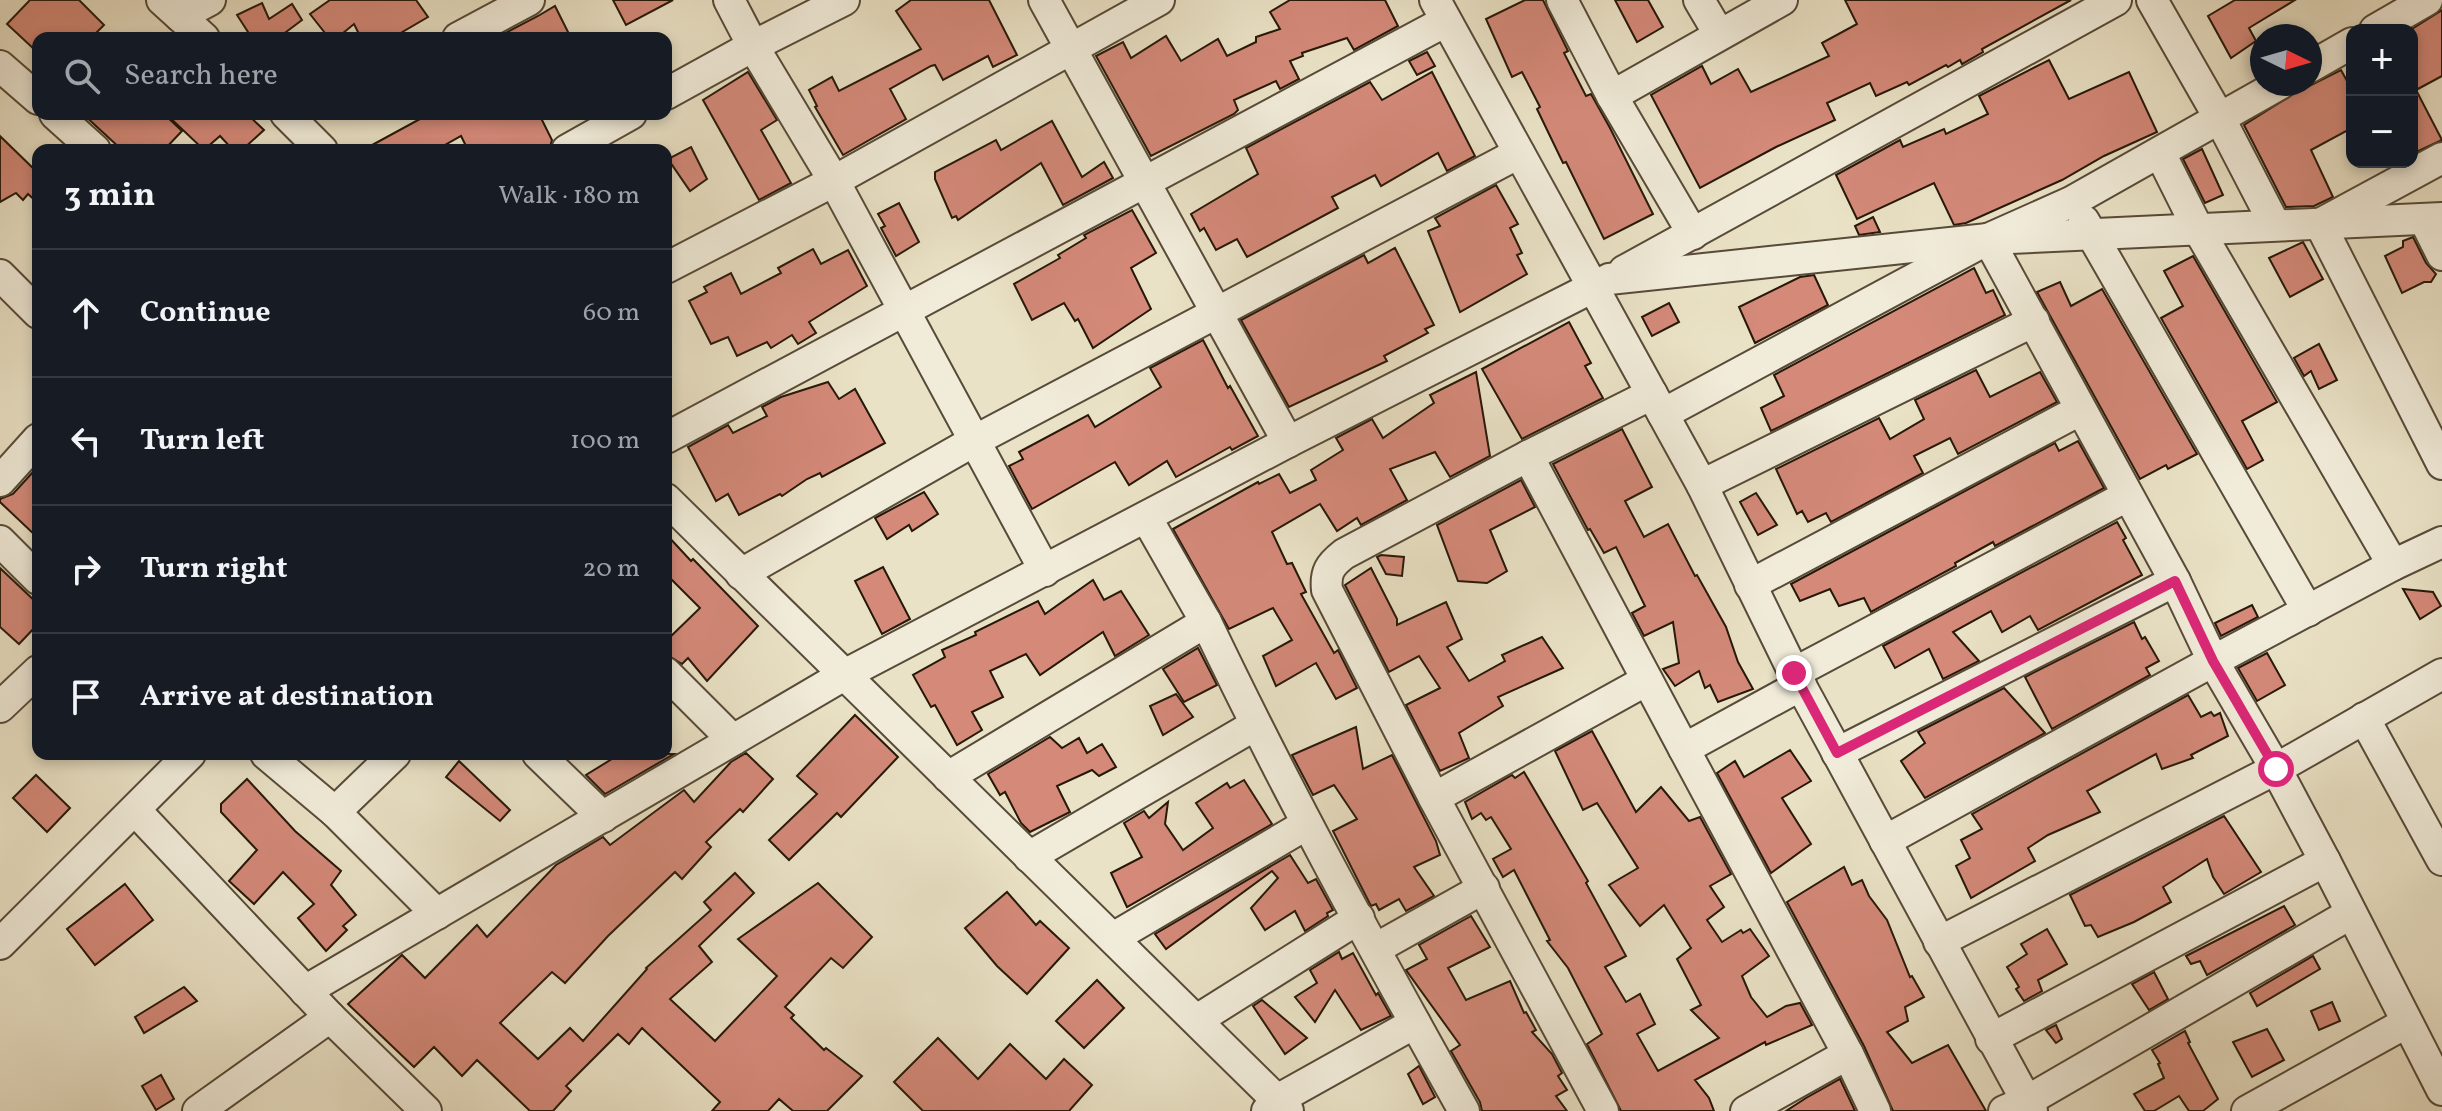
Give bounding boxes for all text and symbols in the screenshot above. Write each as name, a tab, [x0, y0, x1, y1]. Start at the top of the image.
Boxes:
north arrow	[2250, 24, 2322, 96]
map controls	[2346, 24, 2418, 168]
button: +	[2346, 24, 2418, 96]
search box	[32, 32, 672, 120]
icon: search	[60, 54, 104, 98]
text: Search here	[124, 55, 278, 97]
button: −	[2346, 96, 2418, 168]
text: 3 min	[64, 173, 155, 220]
text: Walk · 180 m	[498, 178, 640, 214]
icon: ahead	[64, 291, 108, 335]
text: Continue	[140, 292, 271, 334]
text: 60 m	[583, 295, 640, 331]
icon: left	[64, 419, 108, 463]
text: Turn left	[140, 420, 264, 462]
text: 100 m	[570, 423, 640, 459]
icon: right	[64, 547, 108, 591]
text: Turn right	[140, 548, 288, 590]
text: 20 m	[582, 551, 640, 587]
route end	[1776, 655, 1812, 691]
icon: arrive	[64, 675, 108, 719]
text: Arrive at destination	[140, 676, 434, 718]
route start	[2258, 751, 2294, 787]

